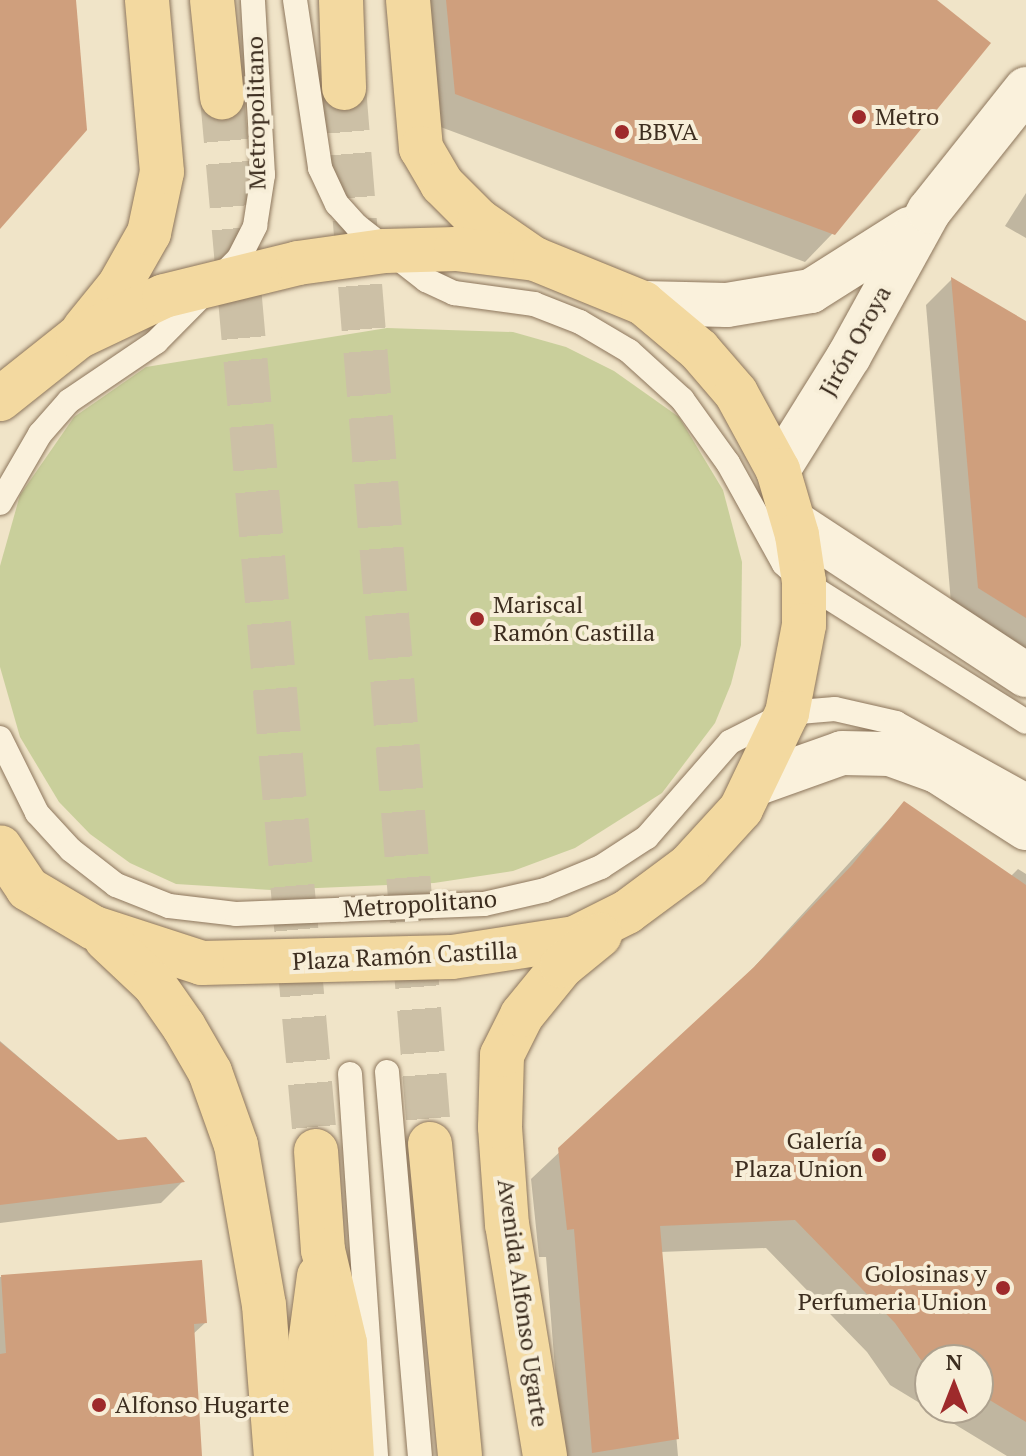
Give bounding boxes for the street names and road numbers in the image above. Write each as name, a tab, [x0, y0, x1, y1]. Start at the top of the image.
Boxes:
street label: Metropolitano	[240, 36, 272, 190]
street label: Jirón Oroya	[813, 281, 897, 401]
street label: Metropolitano	[342, 884, 498, 924]
street label: Plaza Ramón Castilla	[292, 936, 518, 976]
street label: Avenida Alfonso Ugarte	[491, 1177, 555, 1429]

